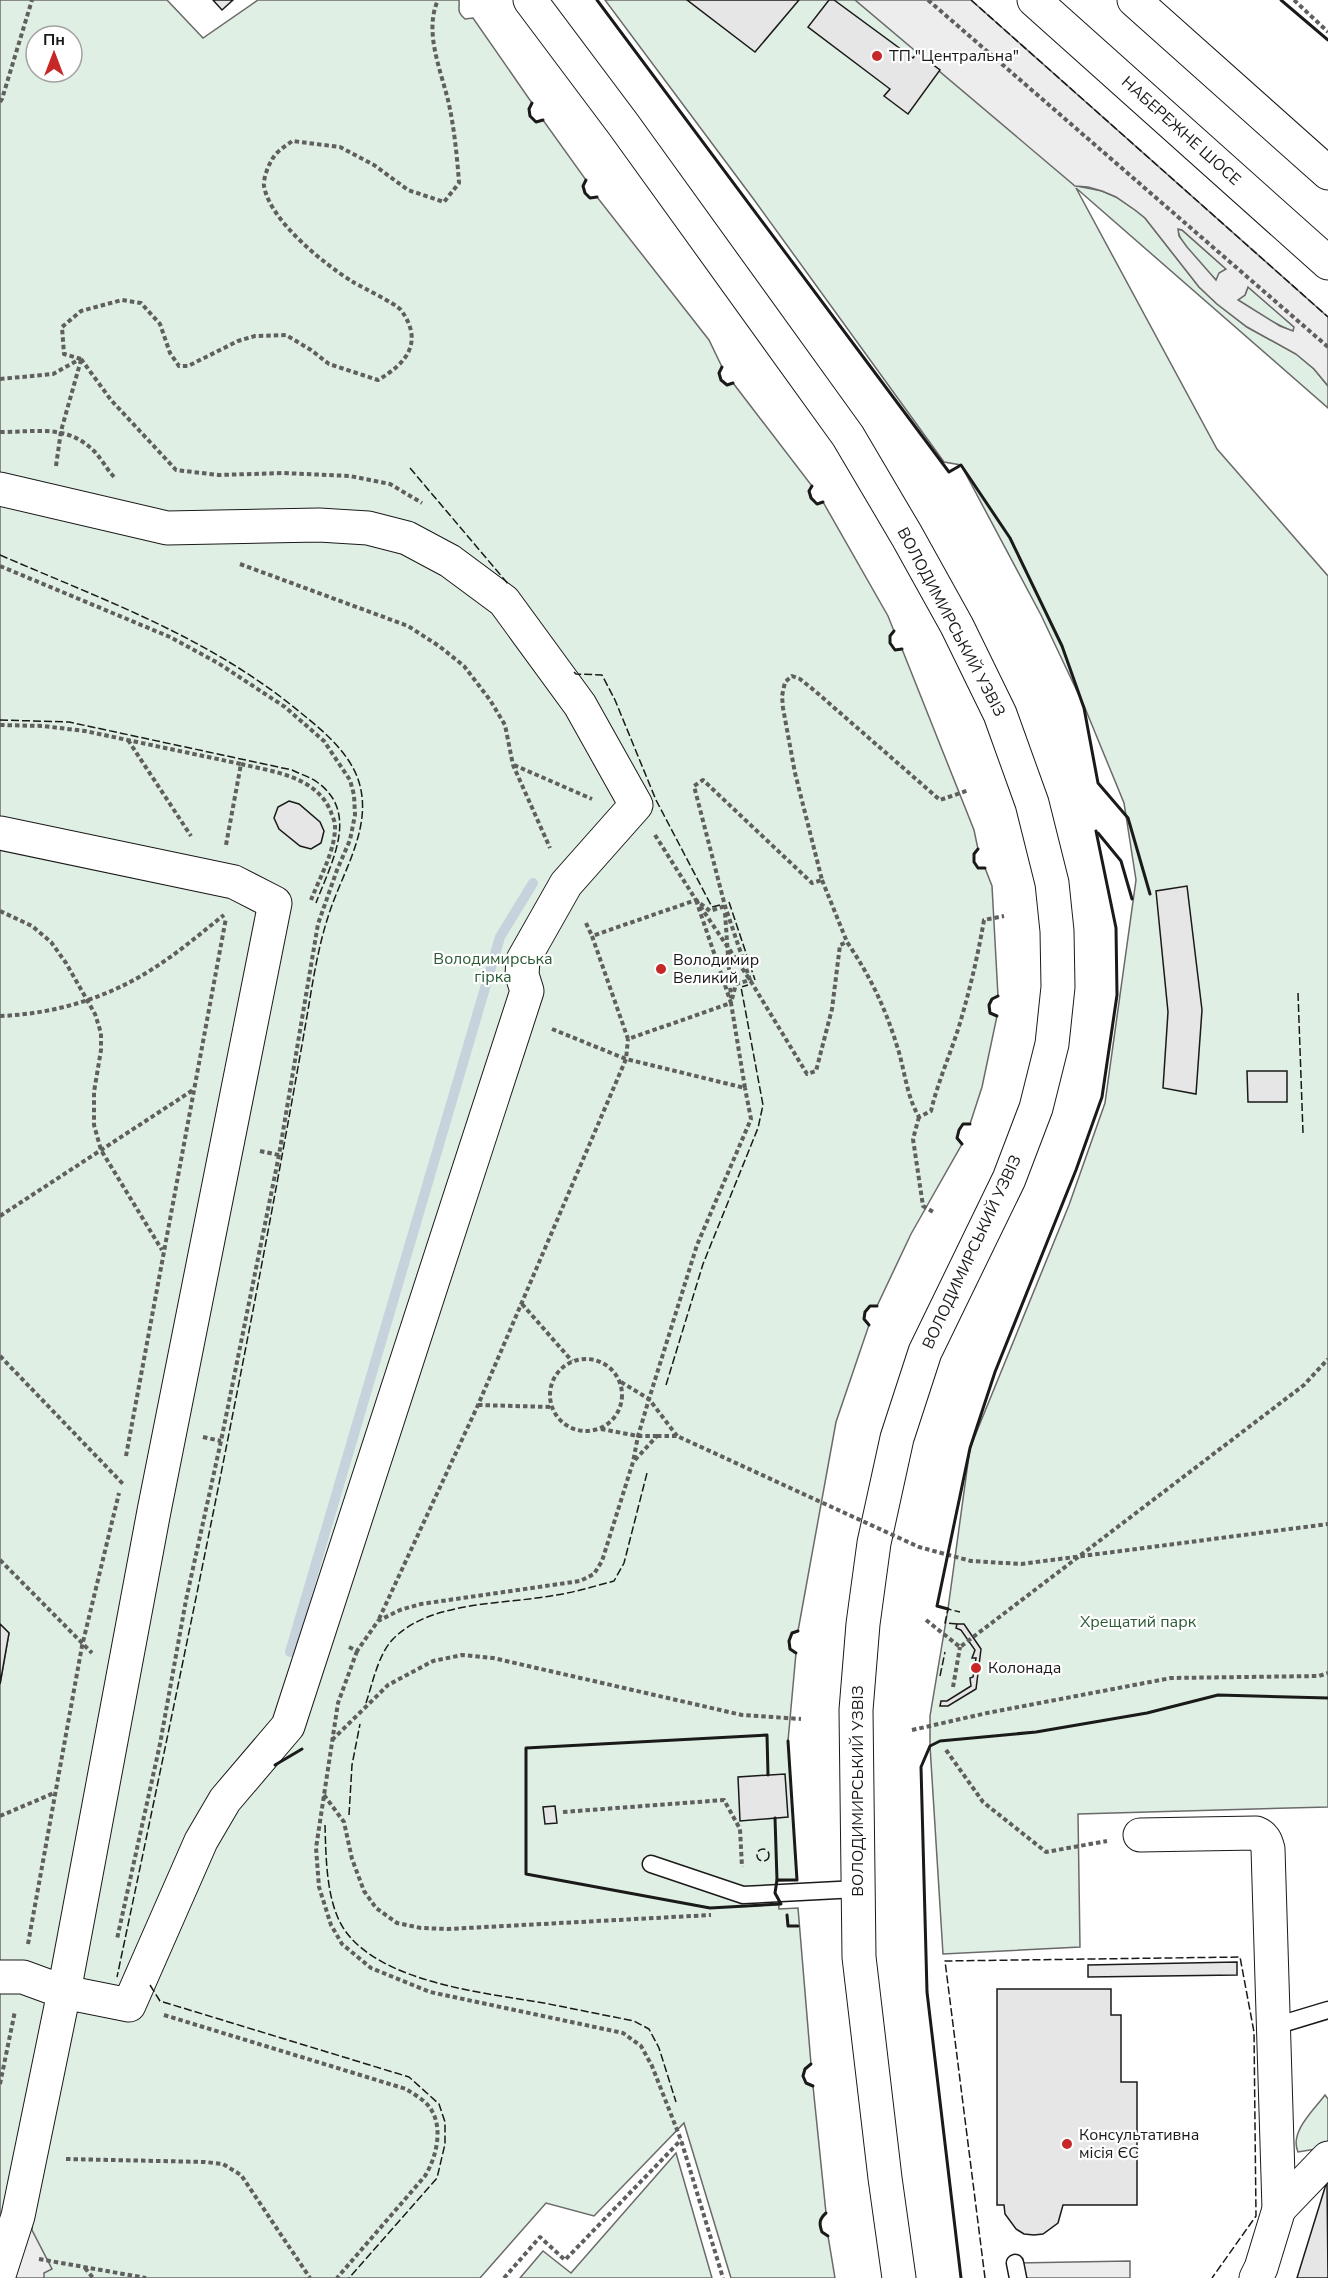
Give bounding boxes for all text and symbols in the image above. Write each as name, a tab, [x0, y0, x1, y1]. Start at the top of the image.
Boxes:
north arrow	[24, 24, 84, 84]
text: Пн	[43, 29, 65, 51]
place label: ТП "Центральна"	[889, 45, 1019, 67]
marker: ТП "Центральна"	[870, 49, 884, 63]
street label: НАБЕРЕЖНЕ ШОСЕ	[1117, 71, 1245, 191]
street label: ВОЛОДИМИРСЬКИЙ УЗВІЗ	[892, 523, 1010, 721]
park label: Володимирська гірка	[433, 948, 553, 988]
place label: Володимир Великий	[673, 949, 759, 989]
marker: Володимир Великий	[654, 962, 668, 976]
street label: ВОЛОДИМИРСЬКИЙ УЗВІЗ	[917, 1151, 1027, 1353]
park label: Хрещатий парк	[1080, 1611, 1197, 1633]
place label: Колонада	[988, 1657, 1061, 1679]
marker: Колонада	[969, 1661, 983, 1675]
street label: ВОЛОДИМИРСЬКИЙ УЗВІЗ	[847, 1685, 869, 1897]
place label: Консультативна місія ЄС	[1079, 2124, 1199, 2164]
marker: Консультативна місія ЄС	[1060, 2137, 1074, 2151]

